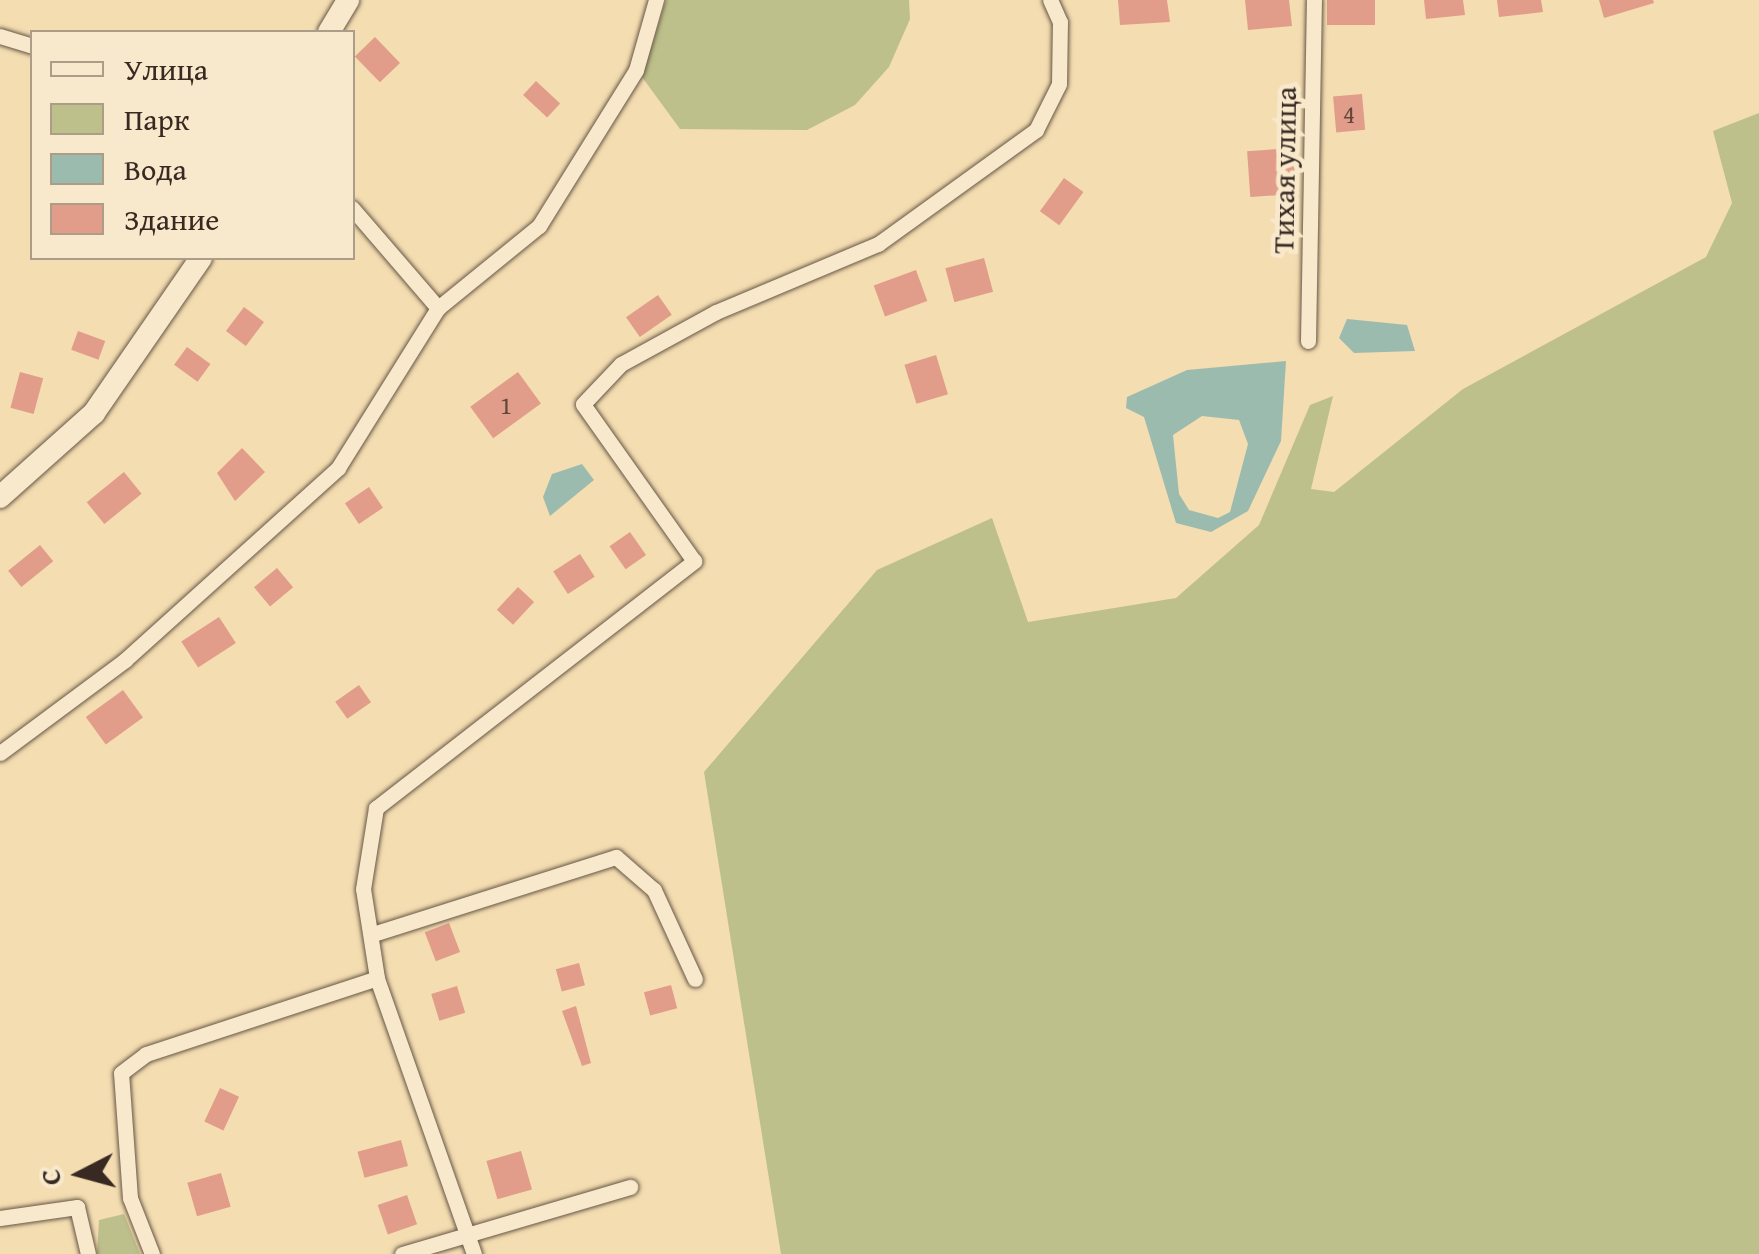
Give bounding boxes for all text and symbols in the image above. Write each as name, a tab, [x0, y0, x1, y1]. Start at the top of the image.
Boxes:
legend	[30, 30, 355, 260]
text: Улица	[124, 47, 208, 91]
street label: Тихая улица	[1265, 86, 1303, 254]
text: Парк	[124, 97, 190, 141]
house number: 4	[1343, 99, 1355, 129]
text: Вода	[124, 147, 187, 191]
text: Здание	[124, 197, 219, 241]
house number: 1	[500, 390, 512, 420]
north arrow	[30, 1124, 130, 1224]
text: С	[28, 1167, 71, 1187]

